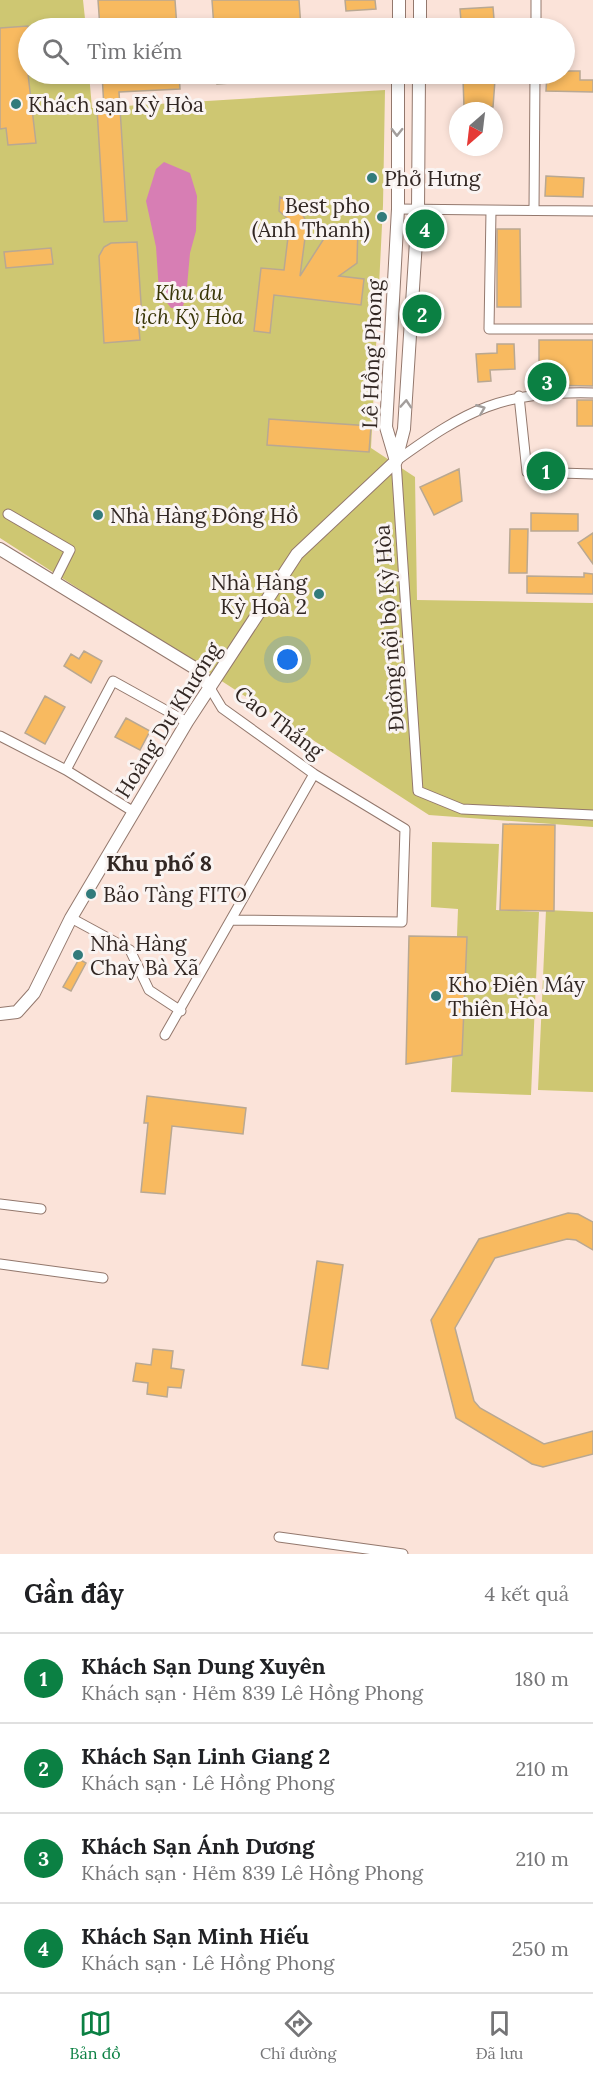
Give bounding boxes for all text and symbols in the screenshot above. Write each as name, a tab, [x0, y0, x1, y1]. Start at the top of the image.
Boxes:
search box	[18, 18, 575, 84]
icon: search	[39, 35, 72, 68]
text: Tìm kiếm	[87, 37, 182, 65]
place label: Khách sạn Kỳ Hòa	[28, 91, 204, 118]
marker: Khách sạn Kỳ Hòa	[9, 97, 23, 111]
north arrow	[449, 102, 503, 156]
one-way arrow	[391, 127, 404, 136]
place label: Phở Hưng	[384, 165, 481, 192]
marker: Phở Hưng	[365, 171, 379, 185]
place label: Best pho (Anh Thanh)	[252, 192, 370, 243]
pin: 4	[406, 206, 444, 252]
marker: Best pho (Anh Thanh)	[375, 210, 389, 224]
street label: Lê Hồng Phong	[356, 278, 388, 429]
park label: Khu du lịch Kỳ Hòa	[135, 279, 244, 330]
pin: 2	[402, 292, 442, 336]
pin: 3	[528, 360, 566, 404]
one-way arrow	[399, 399, 412, 408]
one-way arrow	[475, 404, 486, 416]
pin: 1	[526, 448, 566, 494]
place label: Nhà Hàng Đông Hồ	[110, 502, 298, 529]
marker: Nhà Hàng Đông Hồ	[91, 508, 105, 522]
street label: Đường nội bộ Kỳ Hòa	[368, 524, 410, 732]
place label: Nhà Hàng Kỳ Hoà 2	[211, 569, 307, 620]
marker: Nhà Hàng Kỳ Hoà 2	[312, 587, 326, 601]
street label: Hoàng Dư Khương	[109, 637, 227, 803]
your location	[273, 645, 302, 674]
street label: Cao Thắng	[229, 680, 329, 764]
district label: Khu phố 8	[106, 849, 212, 877]
place label: Bảo Tàng FITO	[103, 881, 247, 908]
marker: Bảo Tàng FITO	[84, 887, 98, 901]
place label: Nhà Hàng Chay Bà Xã	[90, 930, 199, 981]
marker: Nhà Hàng Chay Bà Xã	[71, 948, 85, 962]
place label: Kho Điện Máy Thiên Hòa	[448, 971, 585, 1022]
marker: Kho Điện Máy Thiên Hòa	[429, 989, 443, 1003]
text: Gần đây	[24, 1577, 124, 1610]
text: 4 kết quả	[485, 1581, 569, 1606]
text: Khách Sạn Dung Xuyên	[81, 1652, 326, 1680]
text: 1	[39, 1666, 48, 1691]
text: 180 m	[515, 1666, 569, 1691]
text: Khách sạn · Hẻm 839 Lê Hồng Phong	[81, 1680, 423, 1705]
text: Khách Sạn Linh Giang 2	[81, 1742, 330, 1770]
text: 2	[38, 1756, 49, 1781]
text: 210 m	[515, 1756, 569, 1781]
text: Khách sạn · Lê Hồng Phong	[81, 1770, 334, 1795]
text: Khách Sạn Ánh Dương	[81, 1832, 314, 1860]
text: 3	[38, 1846, 49, 1871]
text: 210 m	[515, 1846, 569, 1871]
text: Khách sạn · Hẻm 839 Lê Hồng Phong	[81, 1860, 423, 1885]
text: Khách Sạn Minh Hiếu	[81, 1922, 309, 1950]
text: 4	[38, 1936, 49, 1961]
text: 250 m	[512, 1936, 569, 1961]
text: Khách sạn · Lê Hồng Phong	[81, 1950, 334, 1975]
tab: Bản đồ	[70, 2007, 121, 2063]
tab: Chỉ đường	[260, 2007, 336, 2063]
tab: Đã lưu	[476, 2007, 523, 2063]

